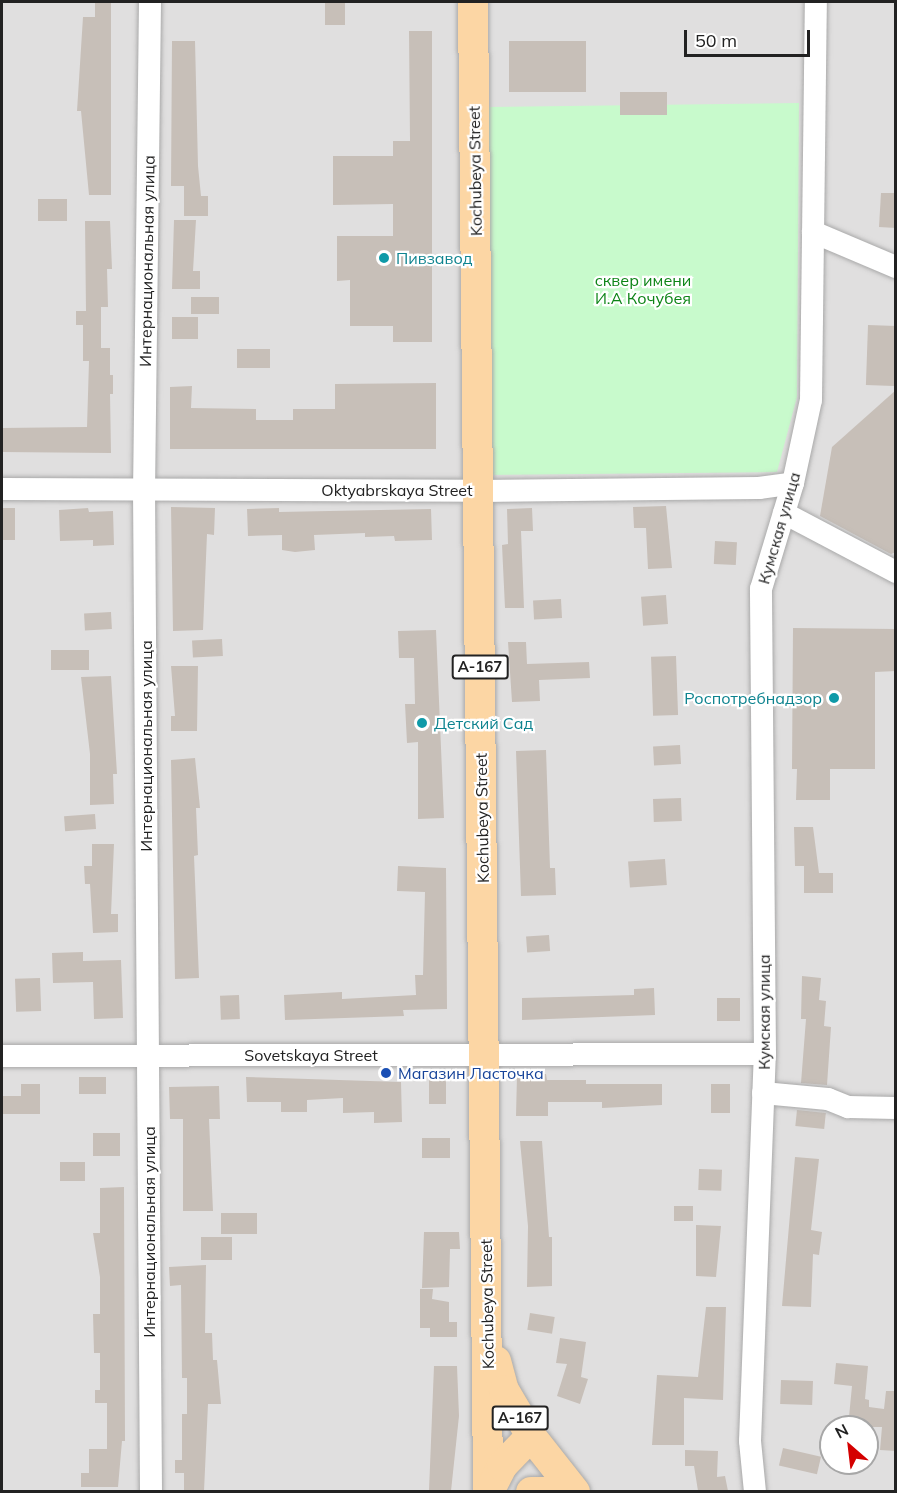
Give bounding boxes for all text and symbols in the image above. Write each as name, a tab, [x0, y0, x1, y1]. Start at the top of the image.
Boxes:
scale bar	[687, 18, 813, 56]
text: 50 m	[695, 29, 737, 52]
street label: Kochubeya Street	[464, 106, 486, 236]
street label: Интернациональная улица	[136, 155, 158, 367]
place label: Пивзавод	[396, 248, 473, 268]
marker: Пивзавод	[377, 251, 391, 265]
park label: сквер имени И.А Кочубея	[595, 270, 691, 308]
street label: Кумская улица	[754, 470, 804, 586]
street label: Oktyabrskaya Street	[321, 480, 473, 500]
street label: Интернациональная улица	[136, 640, 156, 852]
road number: А-167	[452, 655, 508, 679]
place label: Роспотребнадзор	[684, 688, 822, 708]
marker: Роспотребнадзор	[827, 691, 841, 705]
place label: Детский Сад	[434, 713, 533, 733]
marker: Детский Сад	[415, 716, 429, 730]
street label: Kochubeya Street	[471, 753, 493, 883]
street label: Кумская улица	[754, 954, 774, 1070]
street label: Sovetskaya Street	[244, 1045, 378, 1065]
place label: Магазин Ласточка	[398, 1063, 544, 1083]
marker: Магазин Ласточка	[379, 1066, 393, 1080]
street label: Интернациональная улица	[139, 1126, 159, 1338]
street label: Kochubeya Street	[476, 1239, 498, 1369]
road number: А-167	[492, 1406, 548, 1430]
north arrow	[819, 1415, 879, 1475]
text: N	[831, 1419, 852, 1443]

